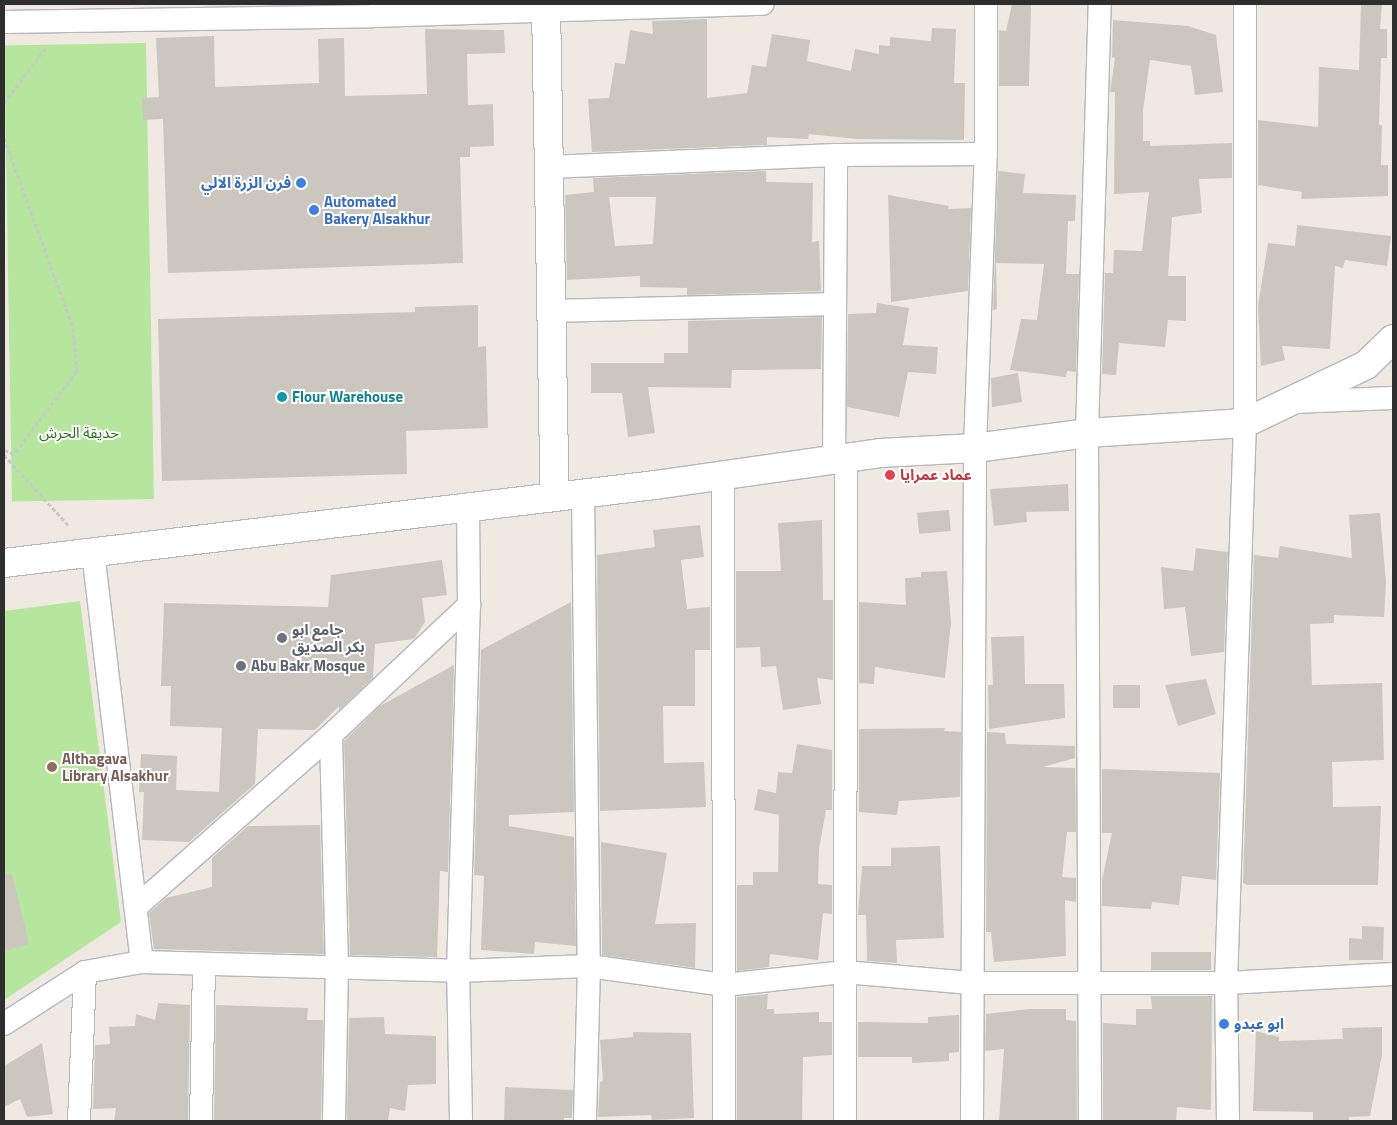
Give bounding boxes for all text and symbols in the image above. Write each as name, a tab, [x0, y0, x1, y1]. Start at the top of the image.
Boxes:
place label: فرن الزرة الالي	[201, 174, 291, 192]
marker: فرن الزرة الالي	[295, 177, 307, 189]
place label: Automated Bakery Alsakhur	[324, 192, 430, 227]
marker: Automated Bakery Alsakhur	[308, 204, 320, 216]
place label: Flour Warehouse	[292, 388, 403, 406]
marker: Flour Warehouse	[276, 391, 288, 403]
park label: حديقة الحرش	[39, 424, 119, 442]
place label: عماد عمرايا	[900, 466, 972, 484]
marker: عماد عمرايا	[884, 469, 896, 481]
place label: جامع ابو بكر الصديق	[292, 620, 365, 655]
marker: جامع ابو بكر الصديق	[276, 632, 288, 644]
place label: Abu Bakr Mosque	[251, 657, 365, 675]
marker: Abu Bakr Mosque	[235, 660, 247, 672]
place label: Althagava Library Alsakhur	[62, 749, 168, 784]
marker: Althagava Library Alsakhur	[46, 761, 58, 773]
place label: ابو عبدو	[1234, 1015, 1284, 1033]
marker: ابو عبدو	[1218, 1018, 1230, 1030]

